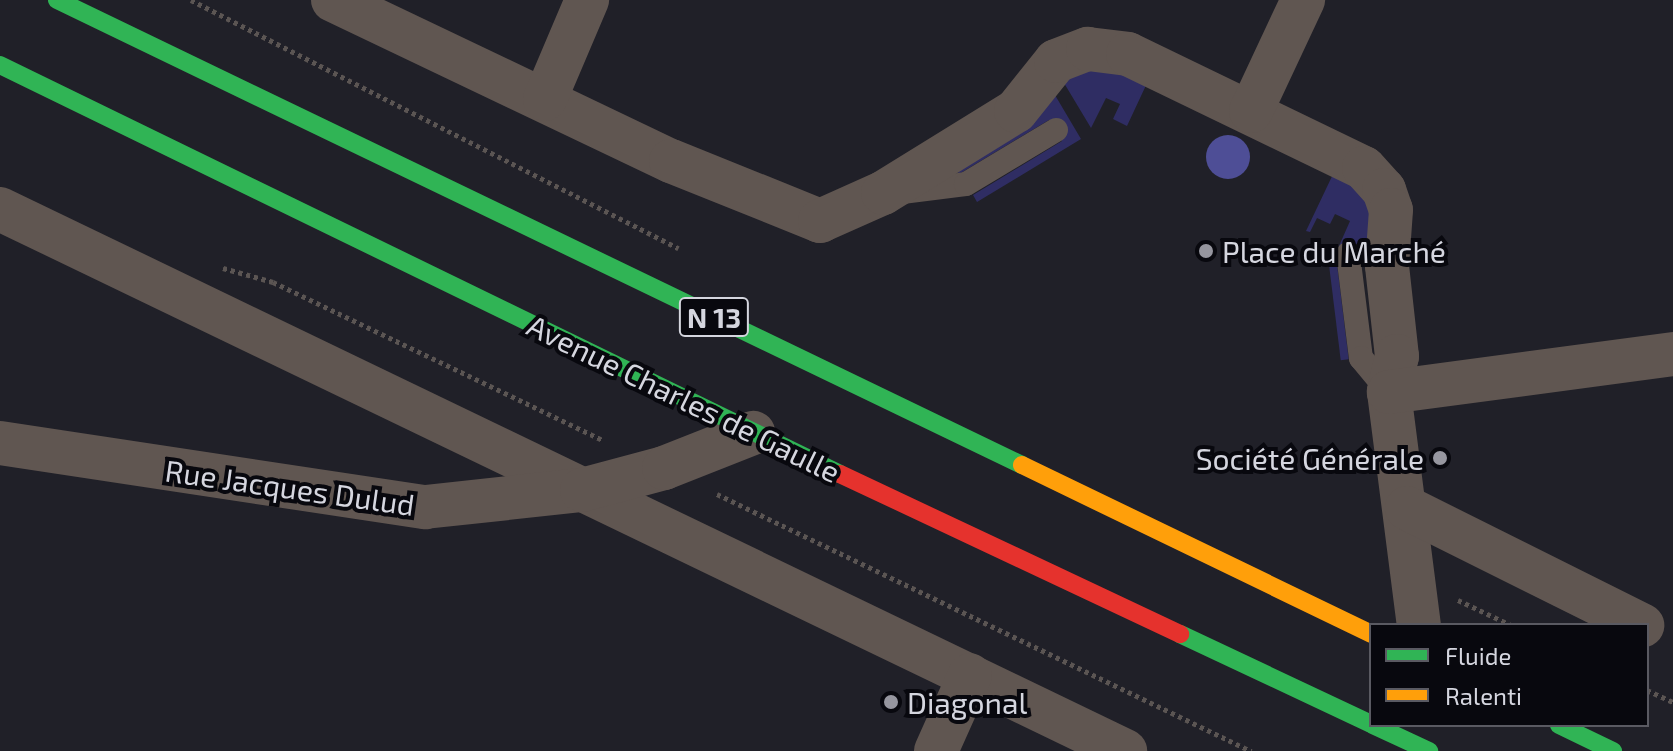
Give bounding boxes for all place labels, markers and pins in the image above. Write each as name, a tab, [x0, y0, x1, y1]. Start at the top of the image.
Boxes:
place label: Place du Marché	[1222, 233, 1446, 269]
marker: Place du Marché	[1197, 242, 1215, 260]
place label: Société Générale	[1196, 440, 1424, 476]
marker: Société Générale	[1431, 449, 1449, 467]
place label: Diagonal	[907, 684, 1027, 720]
marker: Diagonal	[882, 693, 900, 711]

